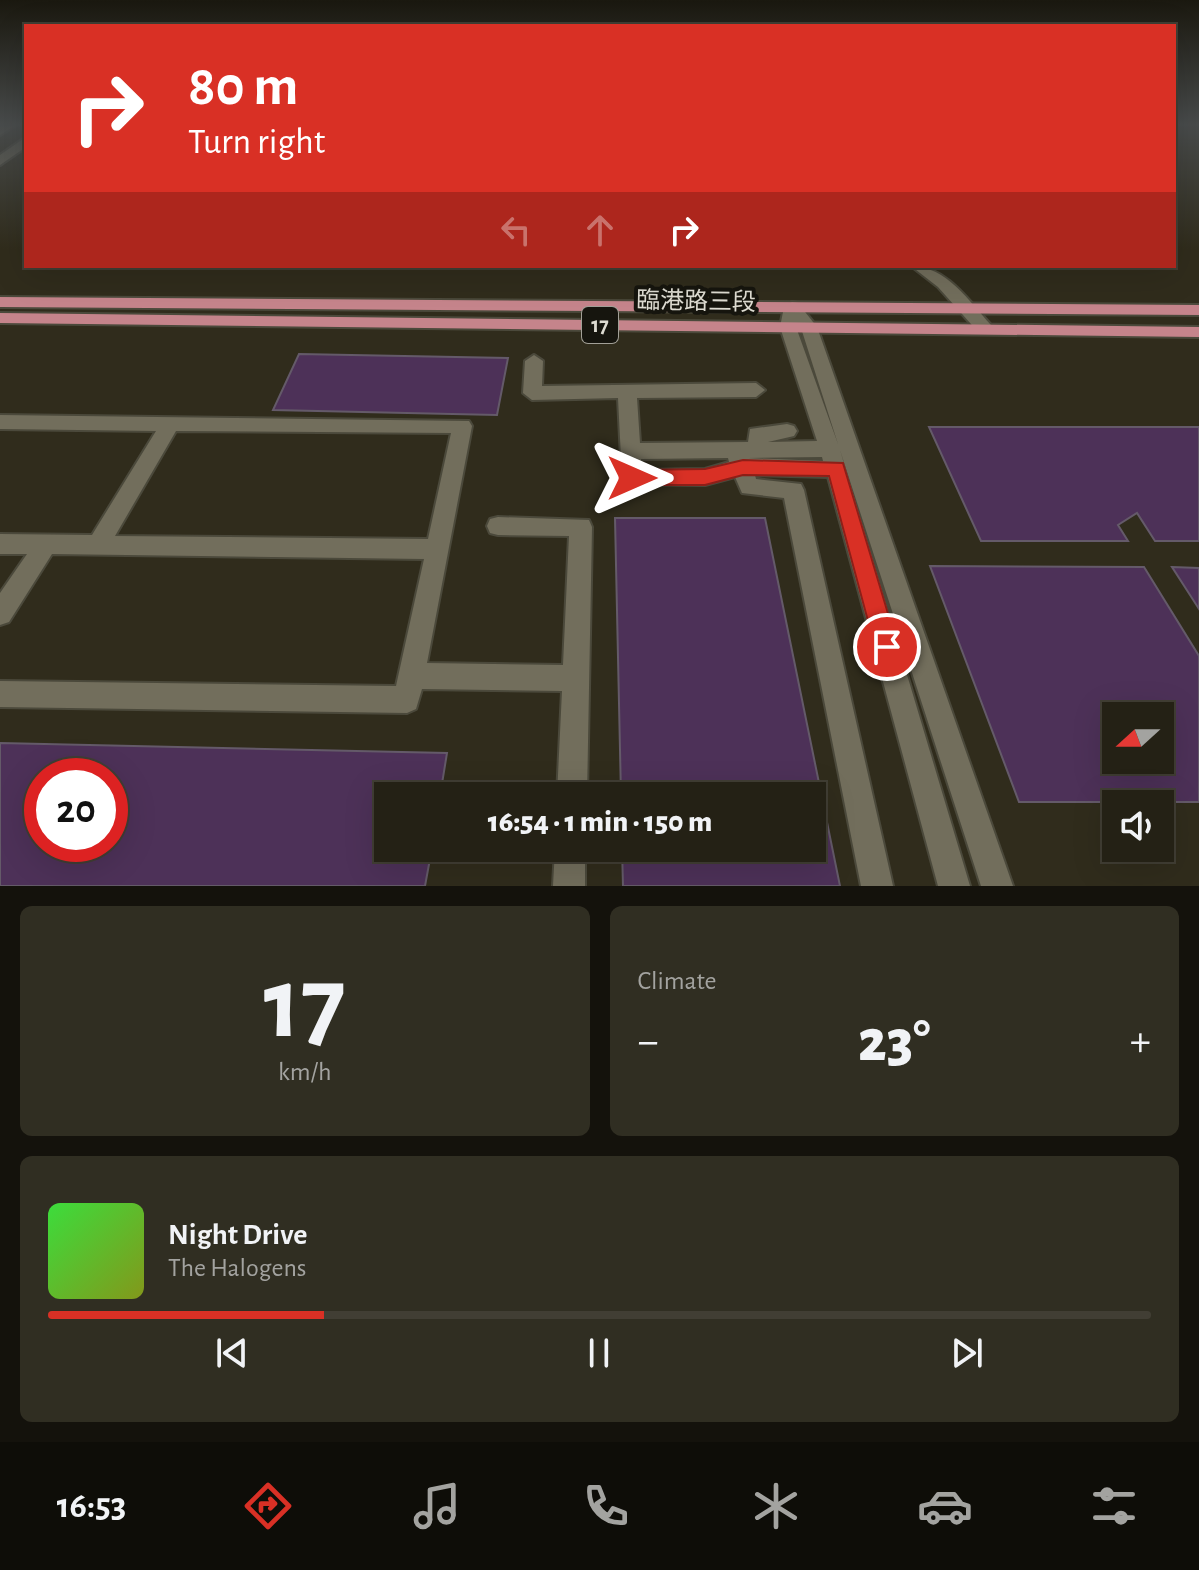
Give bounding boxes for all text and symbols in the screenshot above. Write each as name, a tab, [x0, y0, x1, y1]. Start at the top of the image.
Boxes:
icon: right	[56, 56, 160, 160]
text: 80 m	[188, 59, 298, 115]
text: Turn right	[188, 124, 325, 160]
icon: left	[494, 208, 538, 252]
icon: ahead	[578, 208, 622, 252]
icon: right	[662, 208, 706, 252]
street label: 臨港路三段	[636, 287, 756, 315]
road number: 17	[582, 307, 618, 343]
position arrow	[590, 436, 674, 520]
pin	[853, 613, 921, 681]
icon: arrive	[865, 625, 909, 669]
north arrow	[1102, 702, 1174, 774]
map controls	[1102, 702, 1174, 862]
speed limit sign: 20	[24, 758, 128, 862]
button: sound	[1102, 790, 1174, 862]
text: 16:54 · 1 min · 150 m	[488, 807, 712, 837]
text: 17	[264, 953, 346, 1057]
text: Climate	[638, 968, 716, 994]
text: 23°	[858, 1012, 931, 1072]
text: −	[638, 1020, 659, 1064]
text: +	[1130, 1020, 1151, 1064]
text: km/h	[278, 1059, 332, 1085]
text: Night Drive	[168, 1220, 307, 1250]
text: The Halogens	[168, 1255, 306, 1281]
icon: previous	[210, 1331, 254, 1375]
icon: pause	[577, 1331, 621, 1375]
icon: next	[945, 1331, 989, 1375]
icon: directions	[240, 1478, 296, 1534]
icon: music	[409, 1478, 465, 1534]
icon: phone	[578, 1478, 634, 1534]
icon: climate	[748, 1478, 804, 1534]
icon: car	[917, 1478, 973, 1534]
icon: filters	[1086, 1478, 1142, 1534]
text: 16:53	[57, 1488, 126, 1524]

